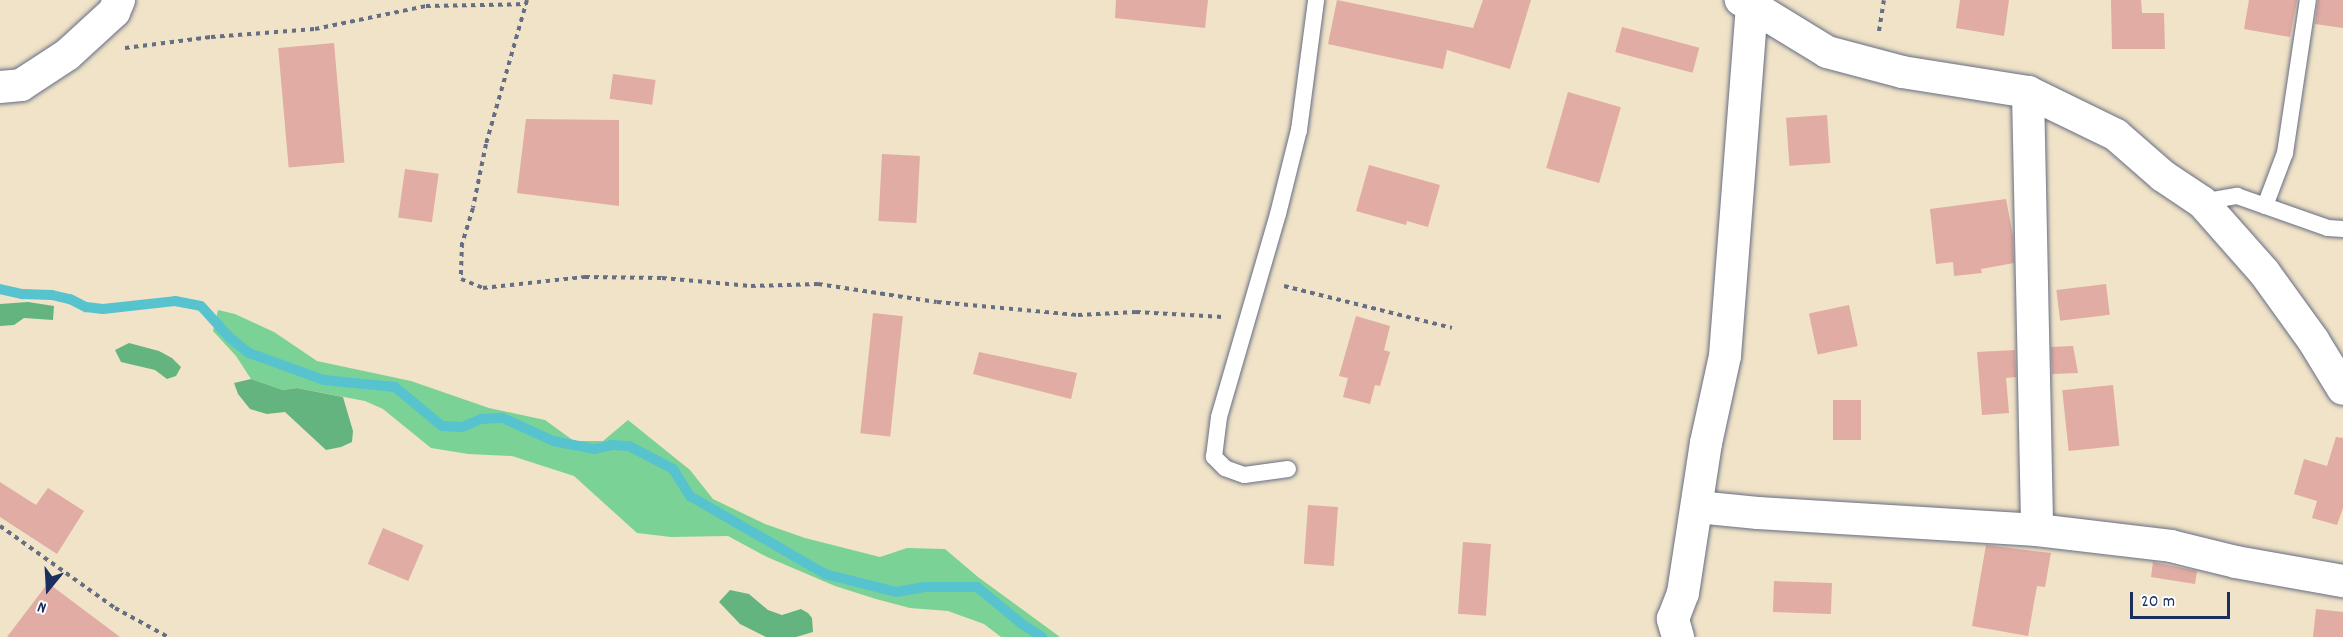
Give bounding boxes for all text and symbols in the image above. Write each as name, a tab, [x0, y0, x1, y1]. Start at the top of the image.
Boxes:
north arrow	[18, 559, 78, 619]
scale bar	[2133, 580, 2234, 618]
text: 20 m	[2141, 590, 2175, 615]
text: N	[35, 594, 50, 619]

